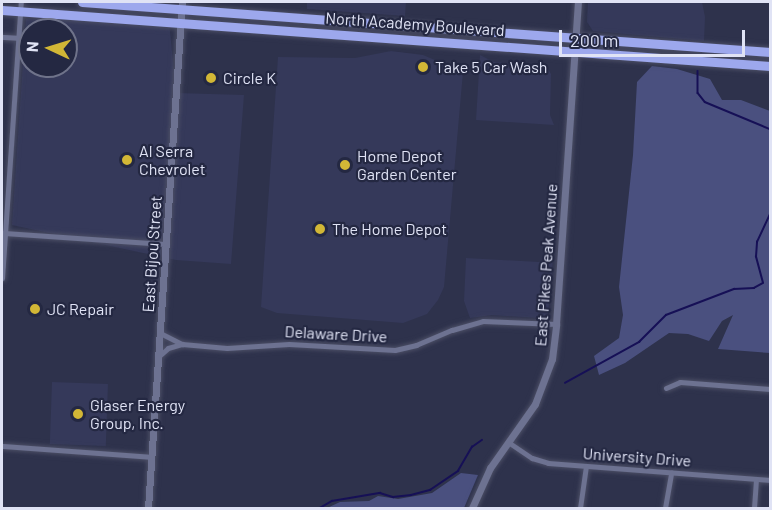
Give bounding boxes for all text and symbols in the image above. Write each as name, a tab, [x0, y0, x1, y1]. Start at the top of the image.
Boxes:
street label: North Academy Boulevard	[325, 8, 505, 40]
north arrow	[18, 18, 78, 78]
scale bar	[562, 18, 748, 56]
text: 200 m	[570, 29, 618, 51]
text: N	[22, 41, 41, 53]
place label: Take 5 Car Wash	[435, 57, 547, 77]
marker: Take 5 Car Wash	[416, 60, 430, 74]
place label: Circle K	[223, 68, 276, 88]
marker: Circle K	[204, 71, 218, 85]
place label: Al Serra Chevrolet	[139, 141, 206, 179]
place label: Home Depot Garden Center	[357, 146, 456, 184]
marker: Al Serra Chevrolet	[120, 153, 134, 167]
marker: Home Depot Garden Center	[338, 158, 352, 172]
street label: East Pikes Peak Avenue	[531, 183, 561, 347]
street label: East Bijou Street	[138, 195, 166, 313]
place label: The Home Depot	[332, 219, 447, 239]
marker: The Home Depot	[313, 222, 327, 236]
place label: JC Repair	[47, 299, 114, 319]
marker: JC Repair	[28, 302, 42, 316]
street label: Delaware Drive	[284, 322, 388, 346]
place label: Glaser Energy Group, Inc.	[90, 395, 185, 433]
marker: Glaser Energy Group, Inc.	[71, 407, 85, 421]
street label: University Drive	[582, 444, 692, 470]

